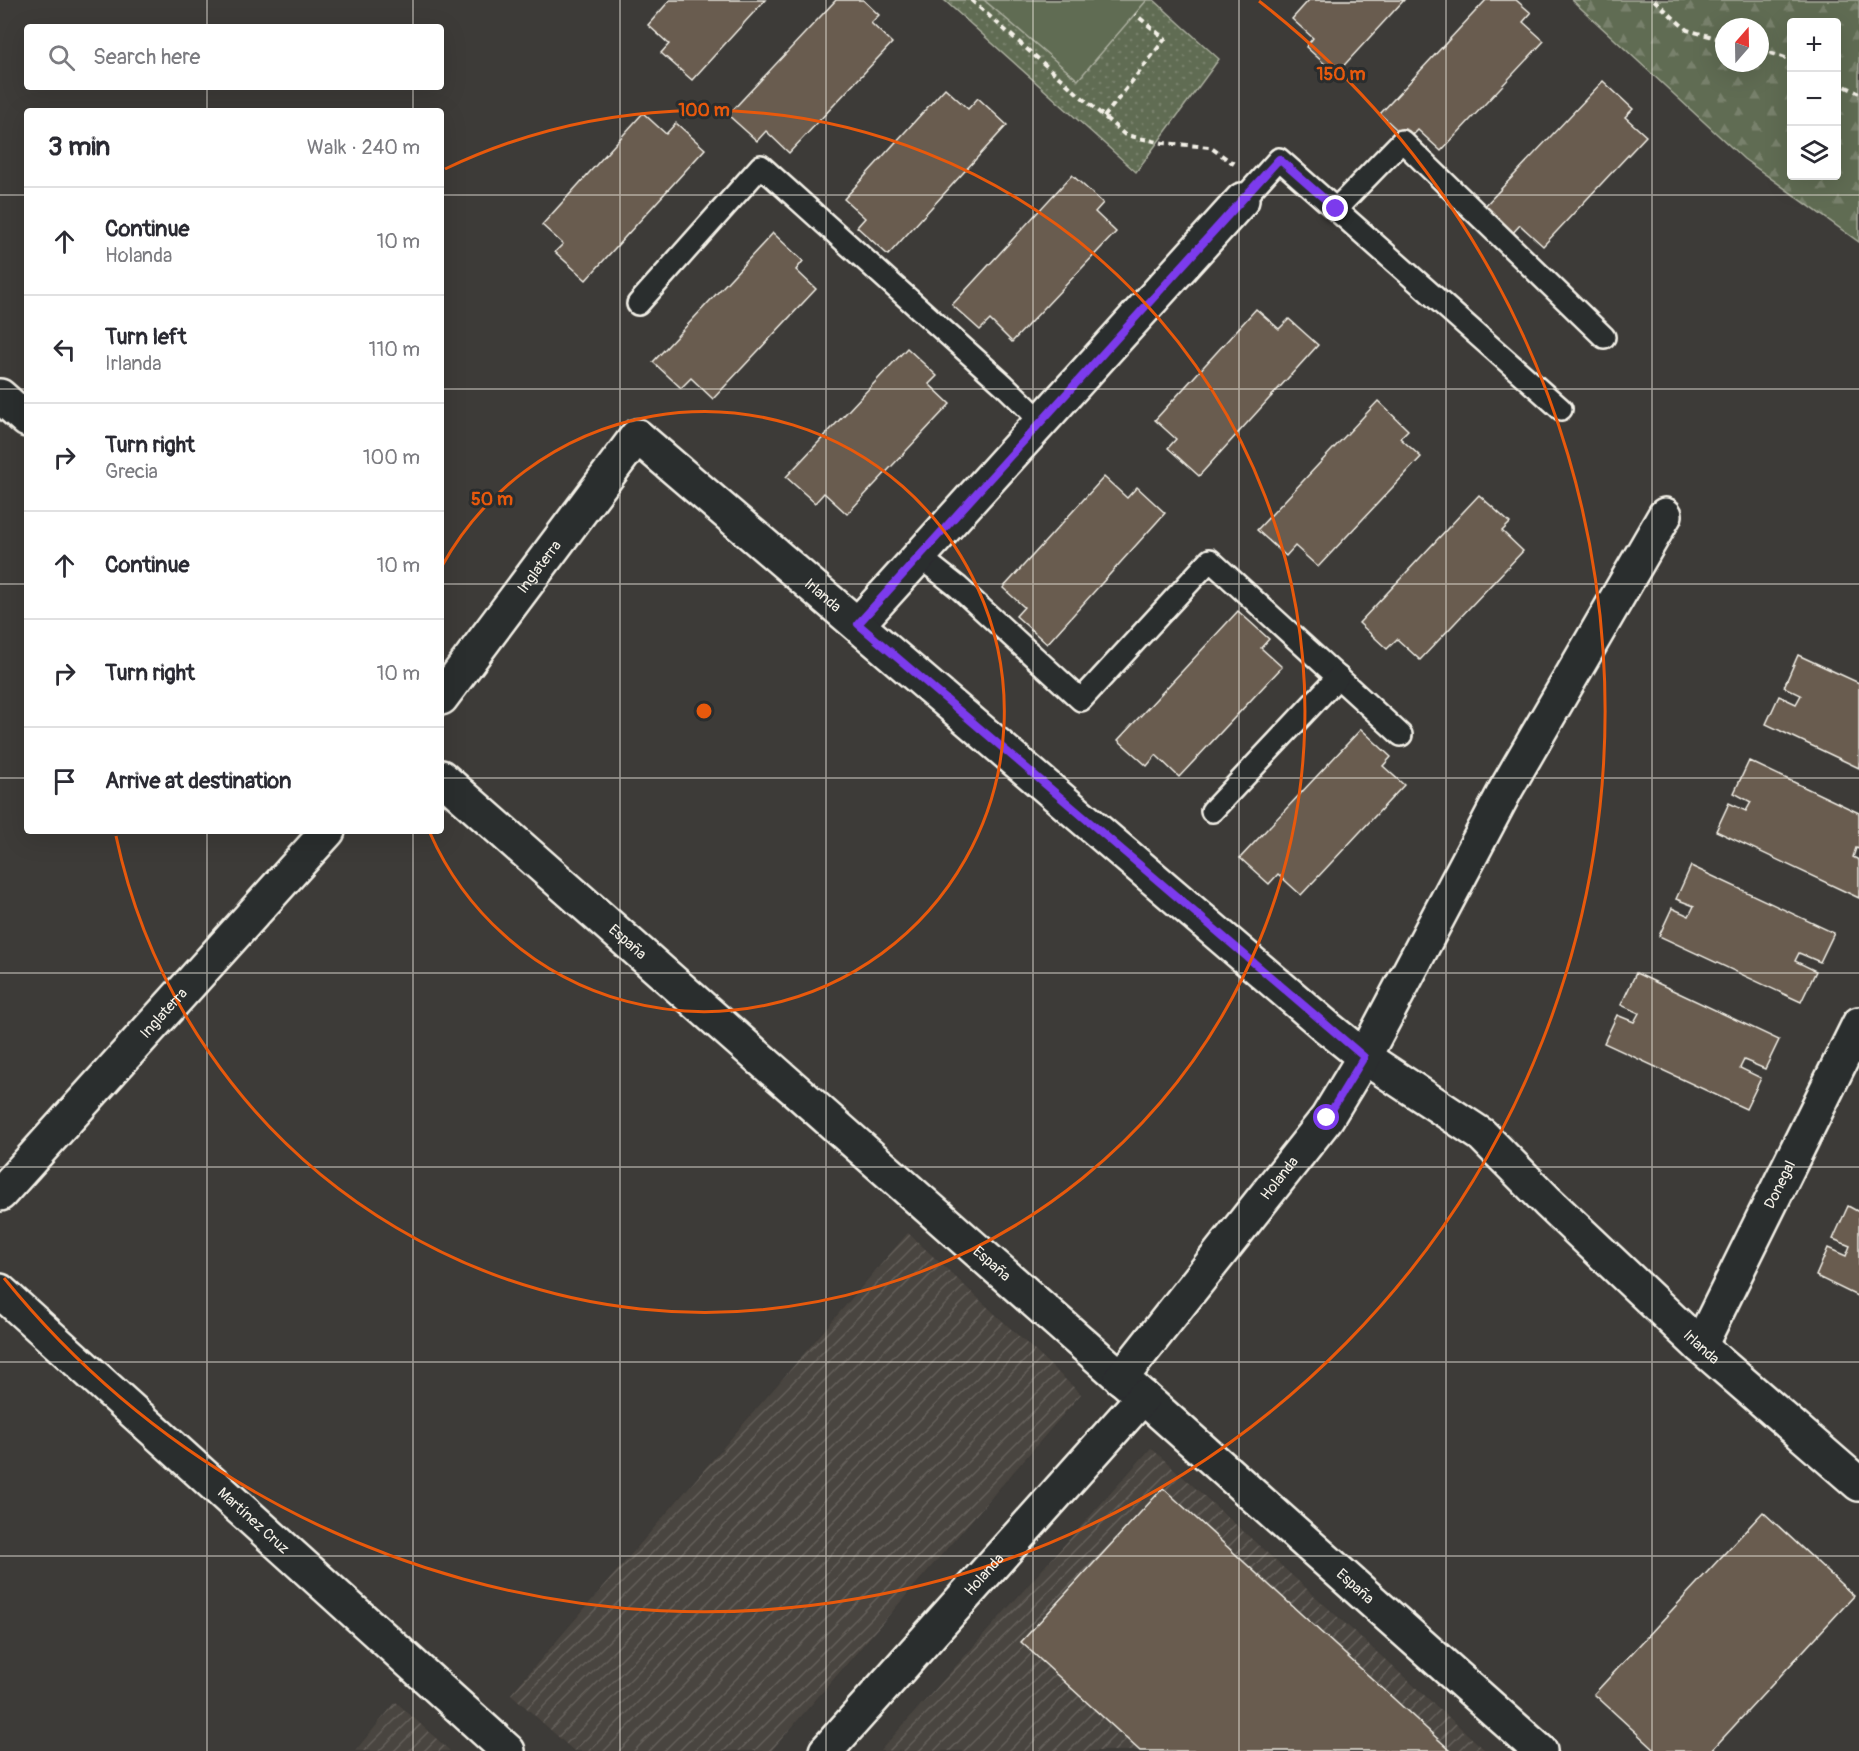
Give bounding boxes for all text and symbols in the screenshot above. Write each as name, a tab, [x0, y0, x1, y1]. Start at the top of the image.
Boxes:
north arrow	[1715, 18, 1769, 72]
map controls	[1787, 18, 1841, 180]
button: +	[1787, 18, 1841, 72]
search box	[24, 24, 444, 90]
icon: search	[45, 41, 78, 74]
text: Search here	[93, 43, 200, 71]
text: 150 m	[1317, 63, 1366, 86]
button: −	[1787, 72, 1841, 126]
text: 100 m	[678, 99, 730, 122]
button: layers	[1787, 126, 1841, 180]
text: 3 min	[48, 131, 110, 163]
text: Walk · 240 m	[307, 135, 420, 160]
route end	[1322, 195, 1348, 221]
text: Continue	[105, 215, 189, 243]
icon: ahead	[48, 225, 81, 258]
text: 10 m	[376, 229, 420, 254]
text: Holanda	[105, 243, 172, 268]
text: Turn left	[105, 323, 187, 351]
icon: left	[48, 333, 81, 366]
text: 110 m	[369, 337, 420, 362]
text: Irlanda	[105, 351, 162, 376]
text: Turn right	[105, 431, 195, 459]
icon: right	[48, 441, 81, 474]
text: 100 m	[363, 445, 420, 470]
text: Grecia	[105, 459, 158, 484]
text: 50 m	[471, 488, 513, 511]
street label: Inglaterra	[513, 536, 565, 597]
icon: ahead	[48, 549, 81, 582]
text: Continue	[105, 551, 189, 579]
text: 10 m	[376, 553, 420, 578]
street label: Irlanda	[801, 574, 845, 616]
icon: right	[48, 657, 81, 690]
text: Turn right	[105, 659, 195, 687]
text: 10 m	[376, 661, 420, 686]
centre of rings	[694, 701, 714, 721]
icon: arrive	[48, 765, 81, 798]
text: Arrive at destination	[105, 767, 291, 795]
street label: España	[605, 920, 651, 964]
street label: Inglaterra	[136, 984, 191, 1042]
route start	[1313, 1104, 1339, 1130]
street label: Holanda	[1256, 1152, 1302, 1204]
street label: Donegal	[1760, 1157, 1800, 1212]
street label: España	[969, 1242, 1015, 1285]
street label: Irlanda	[1679, 1326, 1724, 1368]
street label: Martínez Cruz	[214, 1483, 294, 1558]
street label: Holanda	[960, 1549, 1008, 1600]
street label: España	[1332, 1564, 1378, 1608]

